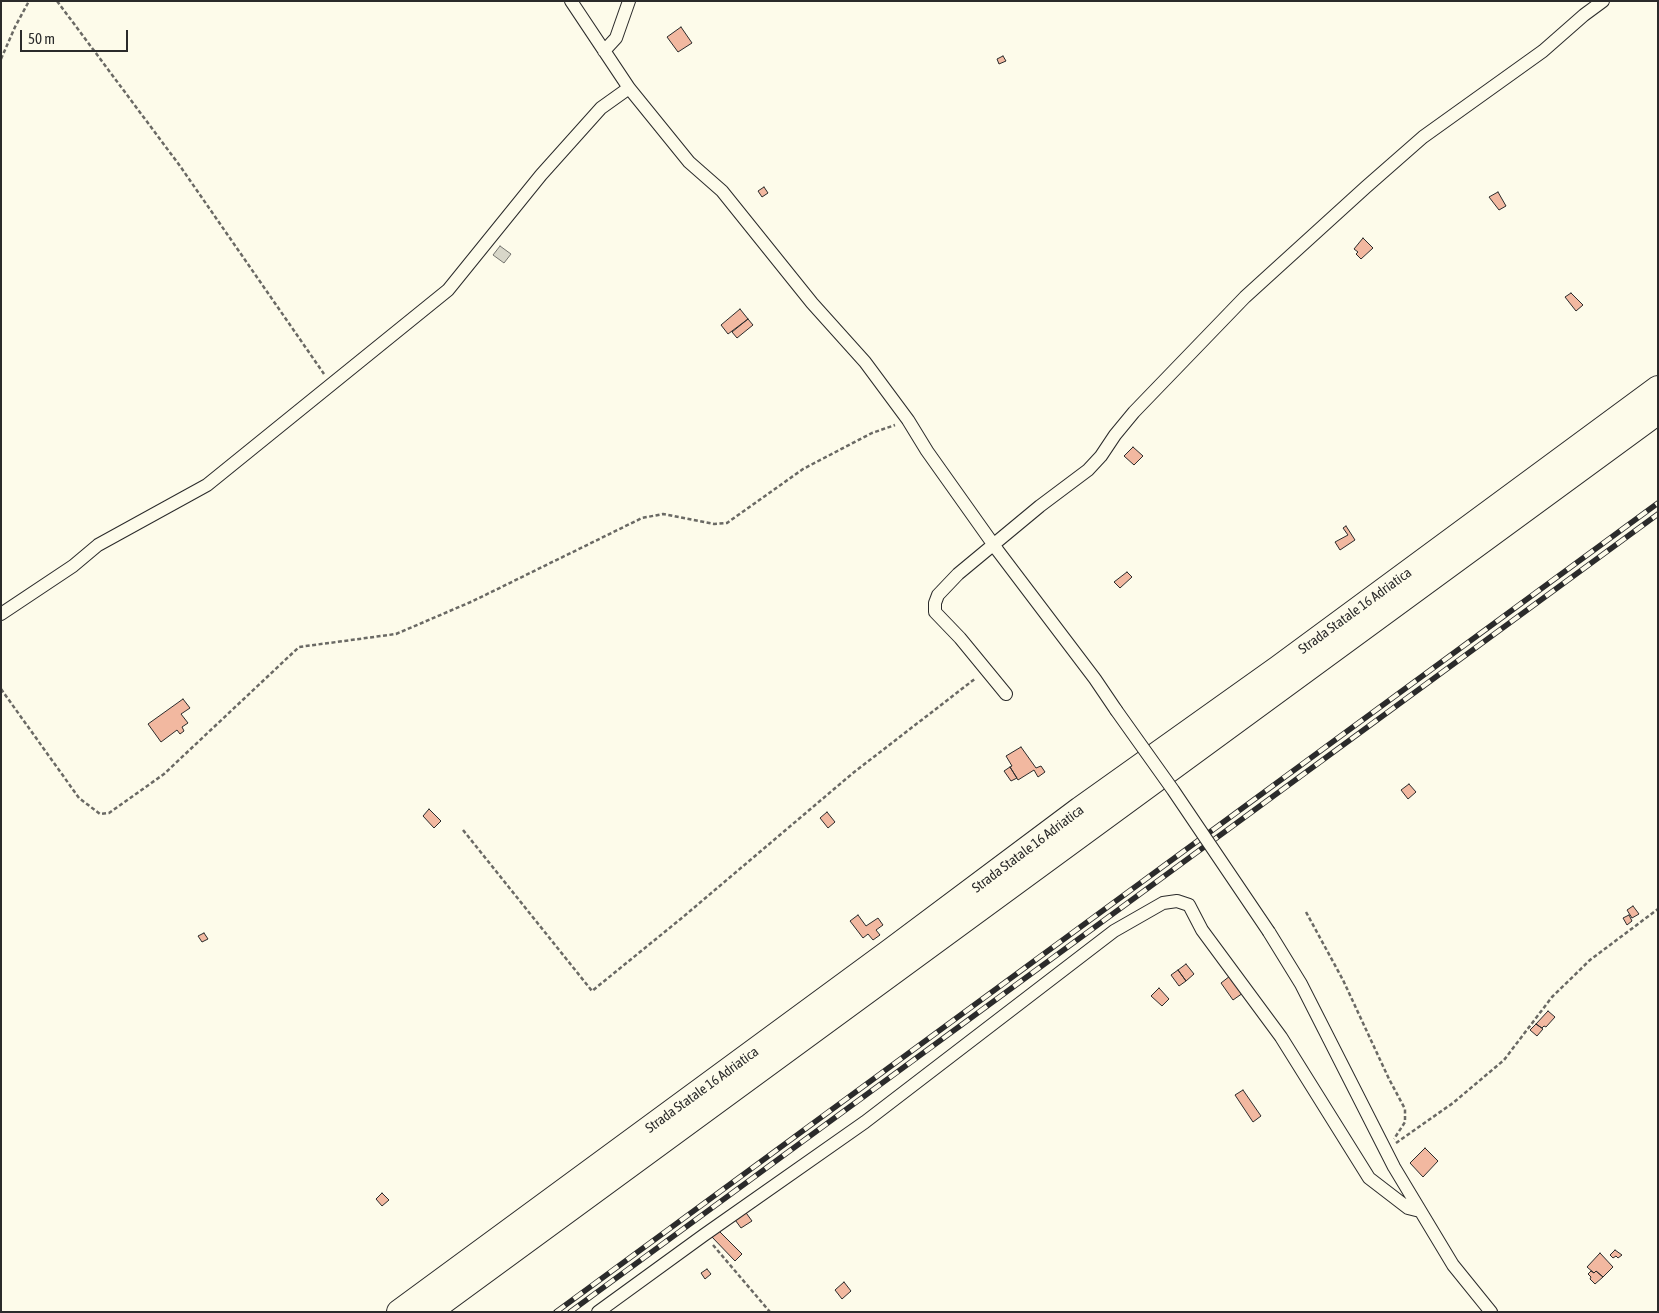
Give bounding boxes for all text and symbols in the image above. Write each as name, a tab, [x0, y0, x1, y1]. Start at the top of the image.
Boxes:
scale bar	[22, 20, 130, 52]
text: 50 m	[28, 30, 55, 47]
street label: Strada Statale 16 Adriatica	[1295, 564, 1415, 658]
street label: Strada Statale 16 Adriatica	[969, 802, 1087, 896]
street label: Strada Statale 16 Adriatica	[642, 1043, 762, 1137]

